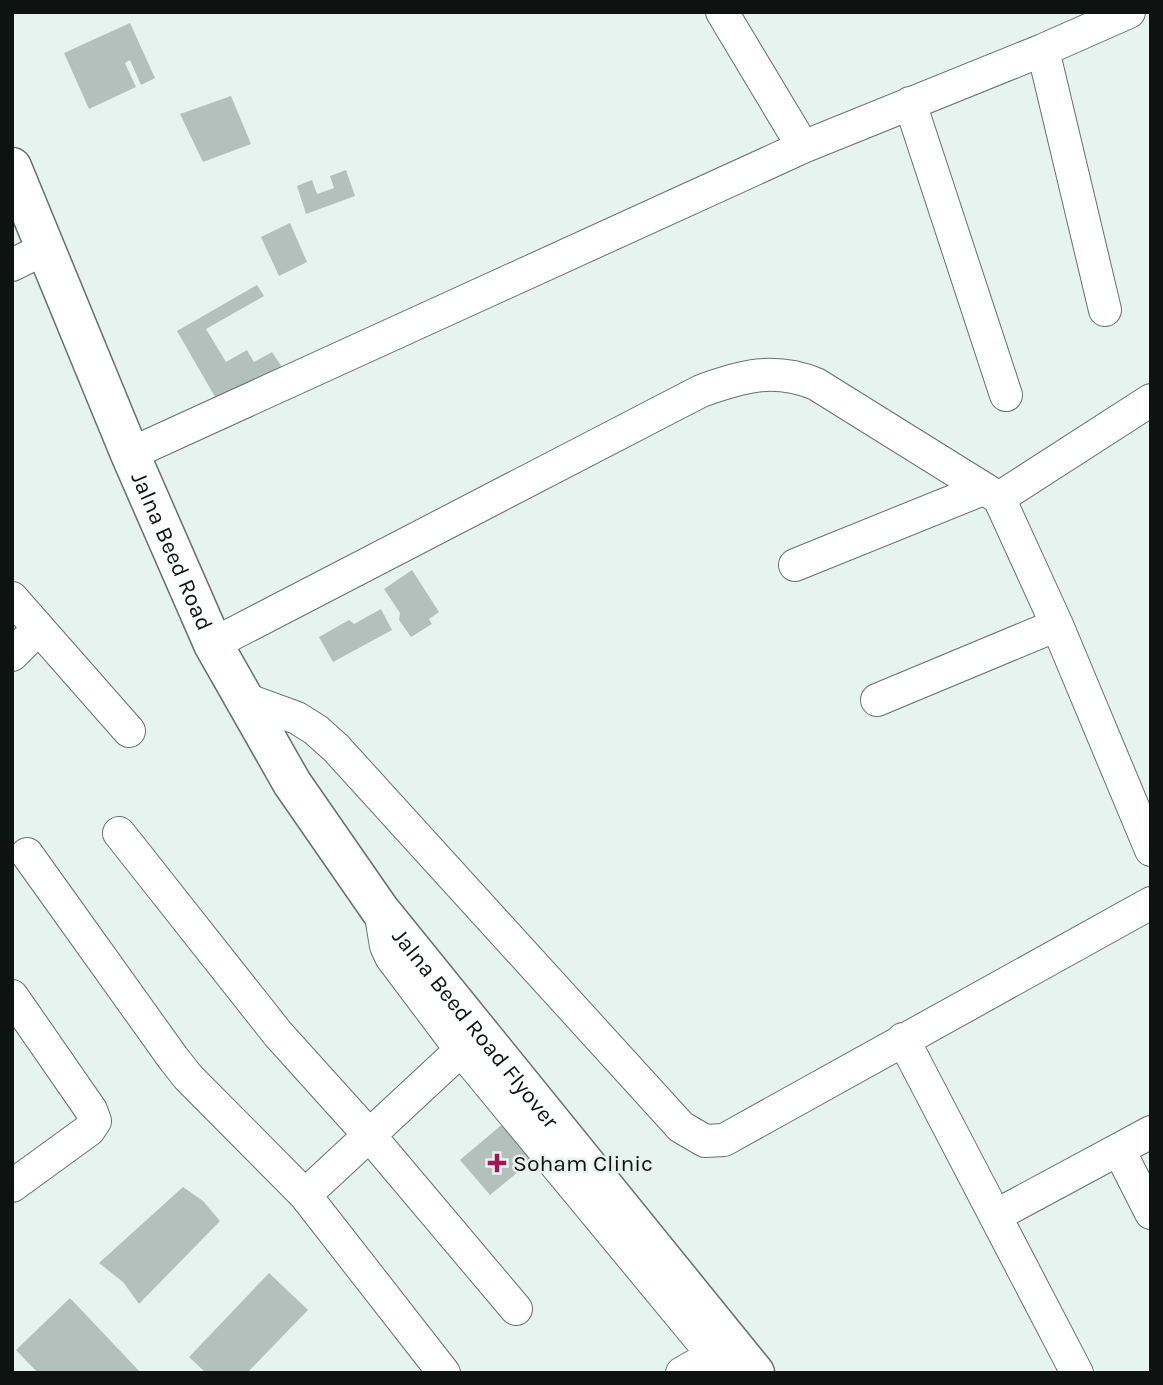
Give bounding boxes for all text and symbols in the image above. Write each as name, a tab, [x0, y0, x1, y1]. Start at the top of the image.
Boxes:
street label: Jalna Beed Road	[125, 468, 218, 635]
street label: Jalna Beed Road Flyover	[386, 923, 565, 1134]
place label: Soham Clinic	[513, 1150, 653, 1177]
marker: Soham Clinic	[487, 1153, 507, 1173]

